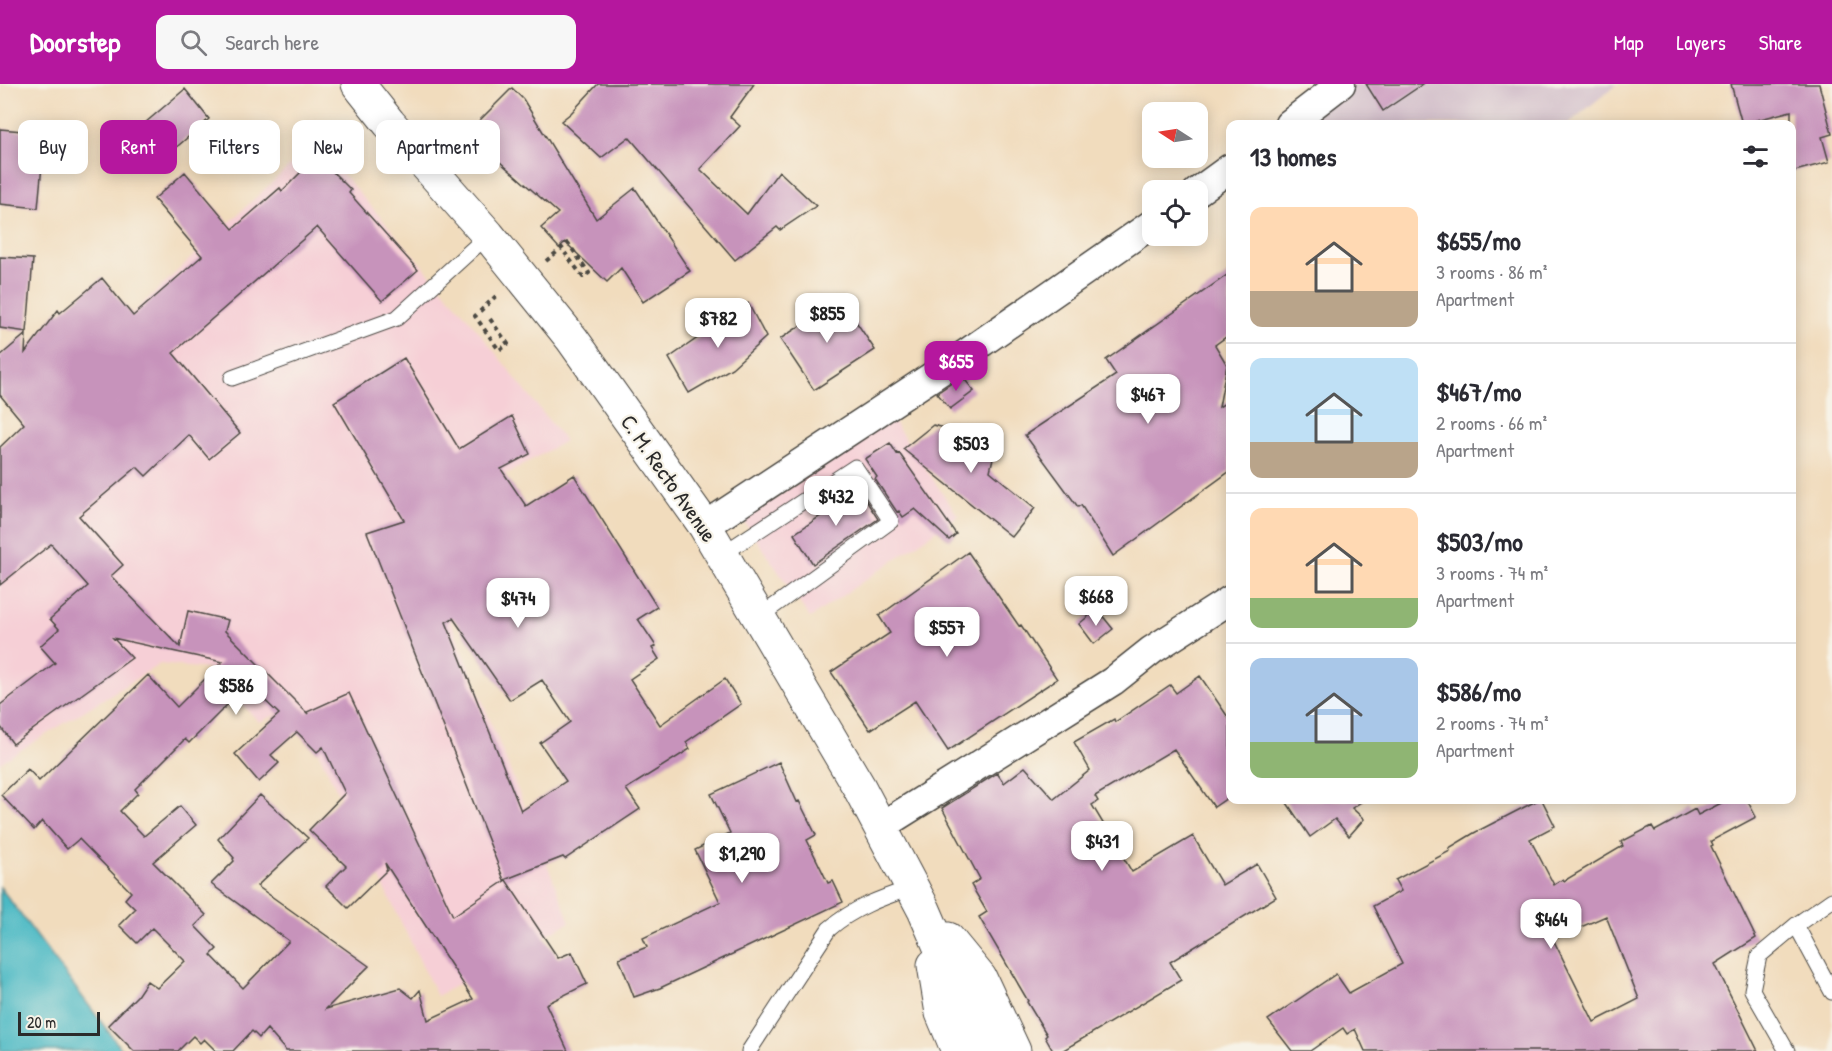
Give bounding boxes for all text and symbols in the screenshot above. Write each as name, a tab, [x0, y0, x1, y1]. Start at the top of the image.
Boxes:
search box	[156, 15, 576, 69]
text: Doorstep	[30, 23, 120, 61]
icon: search	[177, 26, 210, 59]
text: Search here	[225, 27, 319, 57]
text: Map	[1614, 28, 1643, 57]
text: Layers	[1676, 28, 1726, 57]
text: Share	[1759, 28, 1802, 57]
north arrow	[1142, 102, 1208, 168]
map controls	[1142, 102, 1208, 246]
chip: Buy	[18, 120, 88, 174]
chip: Rent	[100, 120, 177, 174]
chip: Filters	[189, 120, 280, 174]
chip: New	[292, 120, 364, 174]
chip: Apartment	[376, 120, 500, 174]
text: 13 homes	[1250, 139, 1337, 174]
icon: filters	[1739, 140, 1772, 173]
button: locate	[1142, 180, 1208, 246]
text: $655/mo	[1436, 223, 1521, 258]
icon: home	[1298, 231, 1370, 303]
text: 3 rooms · 86 m²	[1436, 258, 1547, 285]
text: Apartment	[1436, 285, 1514, 312]
pin: $855	[791, 293, 863, 344]
pin: $782	[682, 298, 754, 349]
text: $855	[809, 299, 845, 326]
text: $782	[699, 304, 737, 331]
pin: $655	[920, 341, 992, 392]
text: $655	[938, 347, 974, 374]
pin: $467	[1112, 374, 1184, 425]
text: $467/mo	[1436, 374, 1521, 409]
text: $467	[1130, 380, 1166, 407]
icon: home	[1298, 382, 1370, 454]
street label: C. M. Recto Avenue	[614, 408, 724, 548]
text: 2 rooms · 66 m²	[1436, 409, 1547, 436]
pin: $503	[935, 423, 1007, 474]
text: $503	[953, 429, 989, 456]
text: Apartment	[1436, 436, 1514, 463]
pin: $432	[800, 476, 872, 527]
text: $432	[818, 482, 854, 509]
text: $503/mo	[1436, 524, 1523, 559]
icon: home	[1298, 532, 1370, 604]
text: 3 rooms · 74 m²	[1436, 559, 1548, 586]
pin: $668	[1060, 576, 1132, 627]
pin: $474	[482, 578, 554, 629]
text: $668	[1079, 582, 1113, 609]
text: $474	[500, 584, 536, 611]
text: Apartment	[1436, 586, 1514, 613]
pin: $557	[911, 607, 983, 658]
text: $557	[929, 613, 965, 640]
pin: $586	[200, 665, 272, 716]
text: $586	[218, 671, 254, 698]
text: $586/mo	[1436, 674, 1521, 709]
icon: home	[1298, 682, 1370, 754]
text: 2 rooms · 74 m²	[1436, 709, 1548, 736]
text: Apartment	[1436, 736, 1514, 763]
pin: $431	[1066, 821, 1138, 872]
text: $431	[1085, 827, 1119, 854]
pin: $1,290	[693, 833, 791, 884]
text: $1,290	[718, 839, 766, 866]
pin: $464	[1515, 899, 1587, 950]
text: $464	[1534, 905, 1568, 932]
scale bar	[18, 1009, 100, 1036]
text: 20 m	[27, 1011, 56, 1033]

